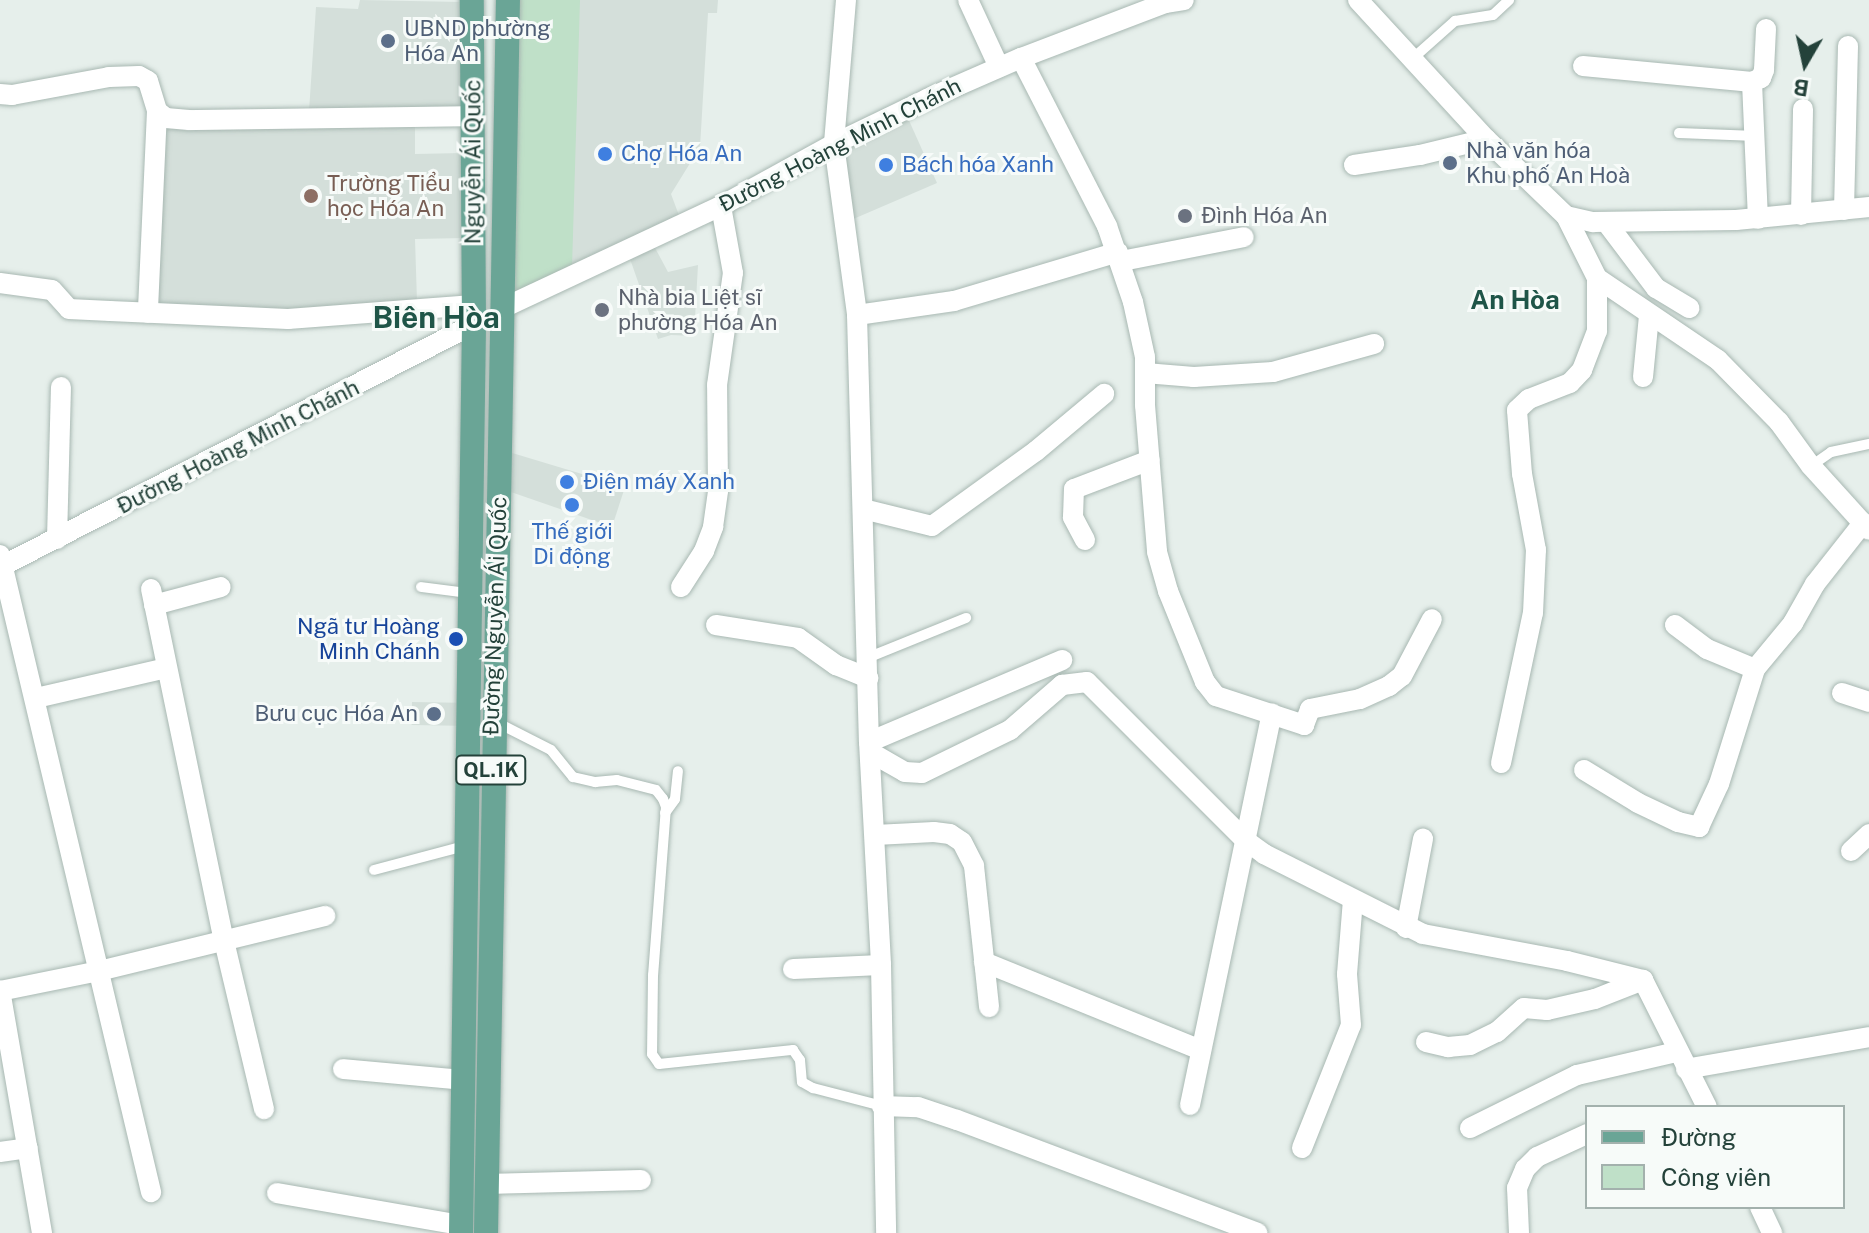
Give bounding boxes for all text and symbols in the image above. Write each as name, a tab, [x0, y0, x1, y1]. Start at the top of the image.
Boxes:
place label: UBND phường Hóa An	[404, 15, 551, 66]
north arrow	[1765, 24, 1845, 104]
marker: UBND phường Hóa An	[379, 32, 397, 50]
street label: Đường Hoàng Minh Chánh	[714, 72, 966, 218]
text: B	[1792, 74, 1811, 102]
street label: Nguyễn Ái Quốc	[460, 80, 486, 244]
place label: Nhà văn hóa Khu phố An Hoà	[1466, 137, 1630, 188]
place label: Chợ Hóa An	[621, 141, 742, 167]
marker: Chợ Hóa An	[596, 145, 614, 163]
place label: Bách hóa Xanh	[902, 152, 1054, 178]
marker: Nhà văn hóa Khu phố An Hoà	[1441, 154, 1459, 172]
marker: Bách hóa Xanh	[877, 156, 895, 174]
place label: Trường Tiểu học Hóa An	[327, 170, 450, 222]
marker: Trường Tiểu học Hóa An	[302, 187, 320, 205]
place label: Đình Hóa An	[1201, 203, 1328, 229]
marker: Đình Hóa An	[1176, 207, 1194, 225]
place label: Nhà bia Liệt sĩ phường Hóa An	[618, 284, 777, 336]
district label: An Hòa	[1470, 284, 1560, 316]
district label: Biên Hòa	[372, 299, 500, 335]
marker: Nhà bia Liệt sĩ phường Hóa An	[593, 301, 611, 319]
street label: Đường Hoàng Minh Chánh	[112, 374, 364, 520]
place label: Điện máy Xanh	[583, 469, 735, 495]
marker: Điện máy Xanh	[558, 473, 576, 491]
street label: Đường Nguyễn Ái Quốc	[478, 496, 512, 736]
marker: Thế giới Di động	[563, 496, 581, 514]
place label: Thế giới Di động	[531, 518, 613, 570]
place label: Ngã tư Hoàng Minh Chánh	[297, 613, 440, 664]
marker: Ngã tư Hoàng Minh Chánh	[447, 630, 465, 648]
place label: Bưu cục Hóa An	[254, 701, 418, 727]
marker: Bưu cục Hóa An	[425, 705, 443, 723]
road number: QL.1K	[455, 754, 527, 786]
legend	[1585, 1105, 1845, 1209]
text: Đường	[1661, 1123, 1736, 1151]
text: Công viên	[1661, 1163, 1771, 1191]

